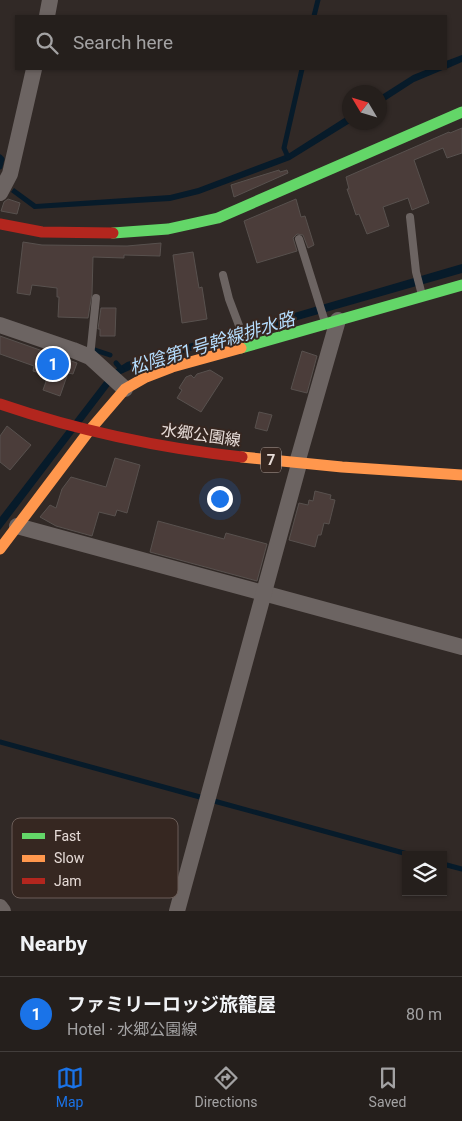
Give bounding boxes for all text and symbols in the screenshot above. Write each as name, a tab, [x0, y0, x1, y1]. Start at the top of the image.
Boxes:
search box	[15, 15, 447, 70]
icon: search	[33, 29, 61, 57]
text: Search here	[73, 31, 173, 54]
north arrow	[342, 85, 387, 130]
water label: 松陰第1号幹線排水路	[127, 307, 299, 378]
pin: 1	[37, 345, 69, 383]
street label: 水郷公園線	[160, 420, 242, 450]
road number: 7	[261, 448, 281, 472]
your location	[207, 486, 233, 512]
legend	[12, 818, 178, 898]
text: Fast	[54, 828, 81, 844]
text: Slow	[54, 850, 85, 866]
map controls	[402, 851, 447, 896]
button: layers	[402, 851, 447, 896]
text: Jam	[54, 873, 82, 889]
text: Nearby	[20, 932, 87, 956]
text: ファミリーロッジ旅籠屋	[67, 993, 276, 1016]
text: 1	[31, 1005, 41, 1024]
text: 80 m	[406, 1005, 442, 1024]
text: Hotel · 水郷公園線	[67, 1020, 197, 1039]
tab: Map	[56, 1064, 84, 1110]
tab: Directions	[195, 1064, 258, 1110]
tab: Saved	[369, 1064, 406, 1110]

